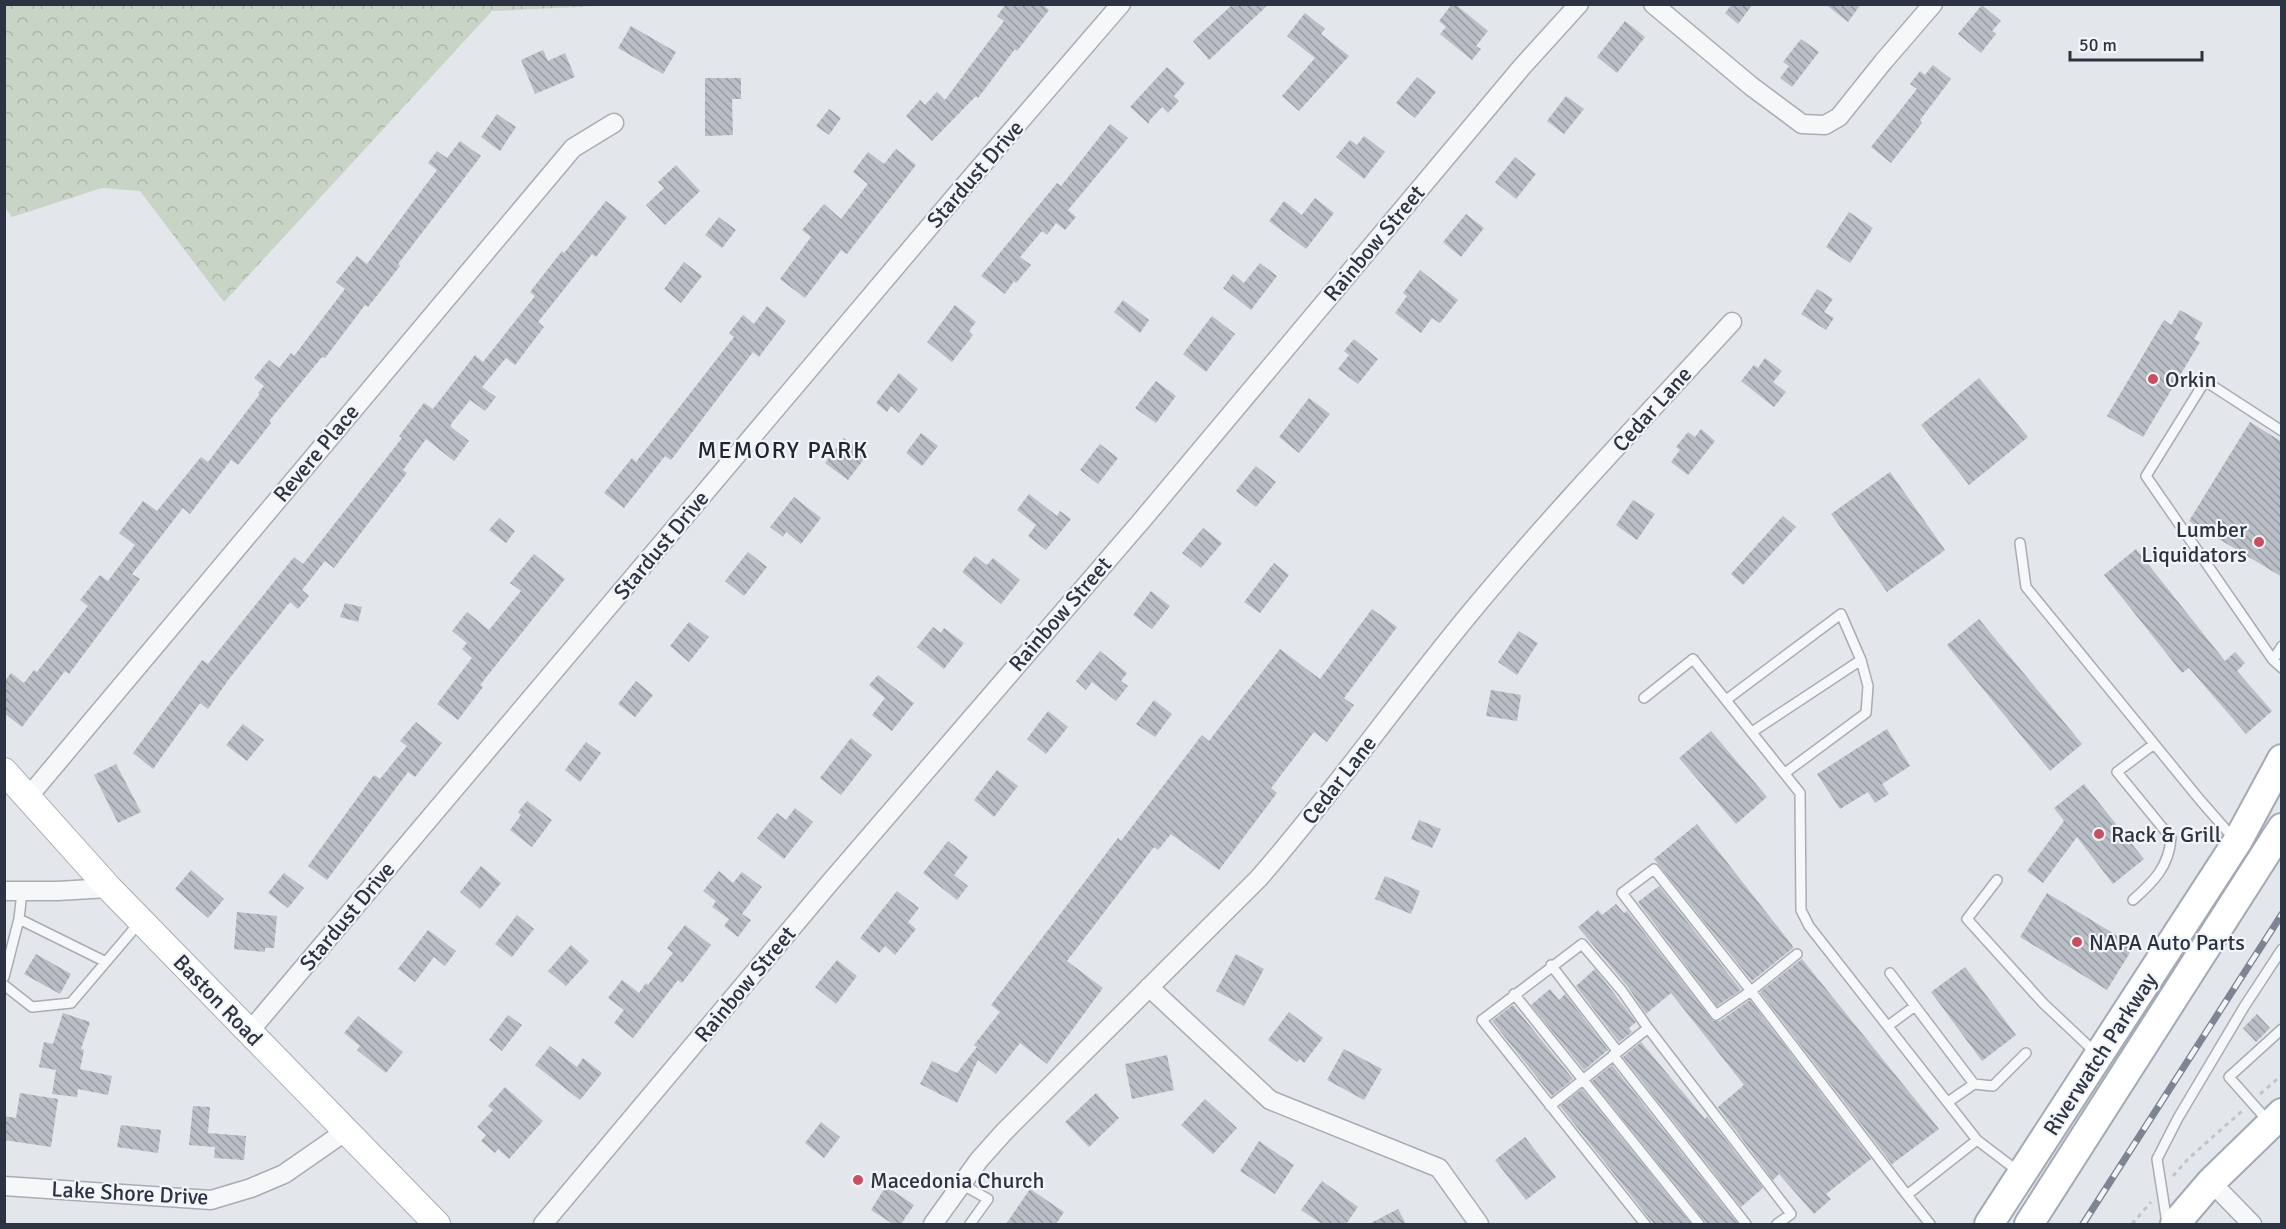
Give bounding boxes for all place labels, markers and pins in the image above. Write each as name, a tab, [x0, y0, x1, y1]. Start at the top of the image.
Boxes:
place label: Orkin	[2165, 366, 2216, 393]
marker: Orkin	[2146, 372, 2160, 386]
place label: Lumber Liquidators	[2141, 516, 2247, 568]
marker: Lumber Liquidators	[2252, 535, 2266, 549]
place label: Rack & Grill	[2111, 821, 2221, 848]
marker: Rack & Grill	[2092, 827, 2106, 841]
place label: NAPA Auto Parts	[2089, 929, 2245, 956]
marker: NAPA Auto Parts	[2070, 935, 2084, 949]
place label: Macedonia Church	[870, 1167, 1044, 1194]
marker: Macedonia Church	[851, 1173, 865, 1187]

